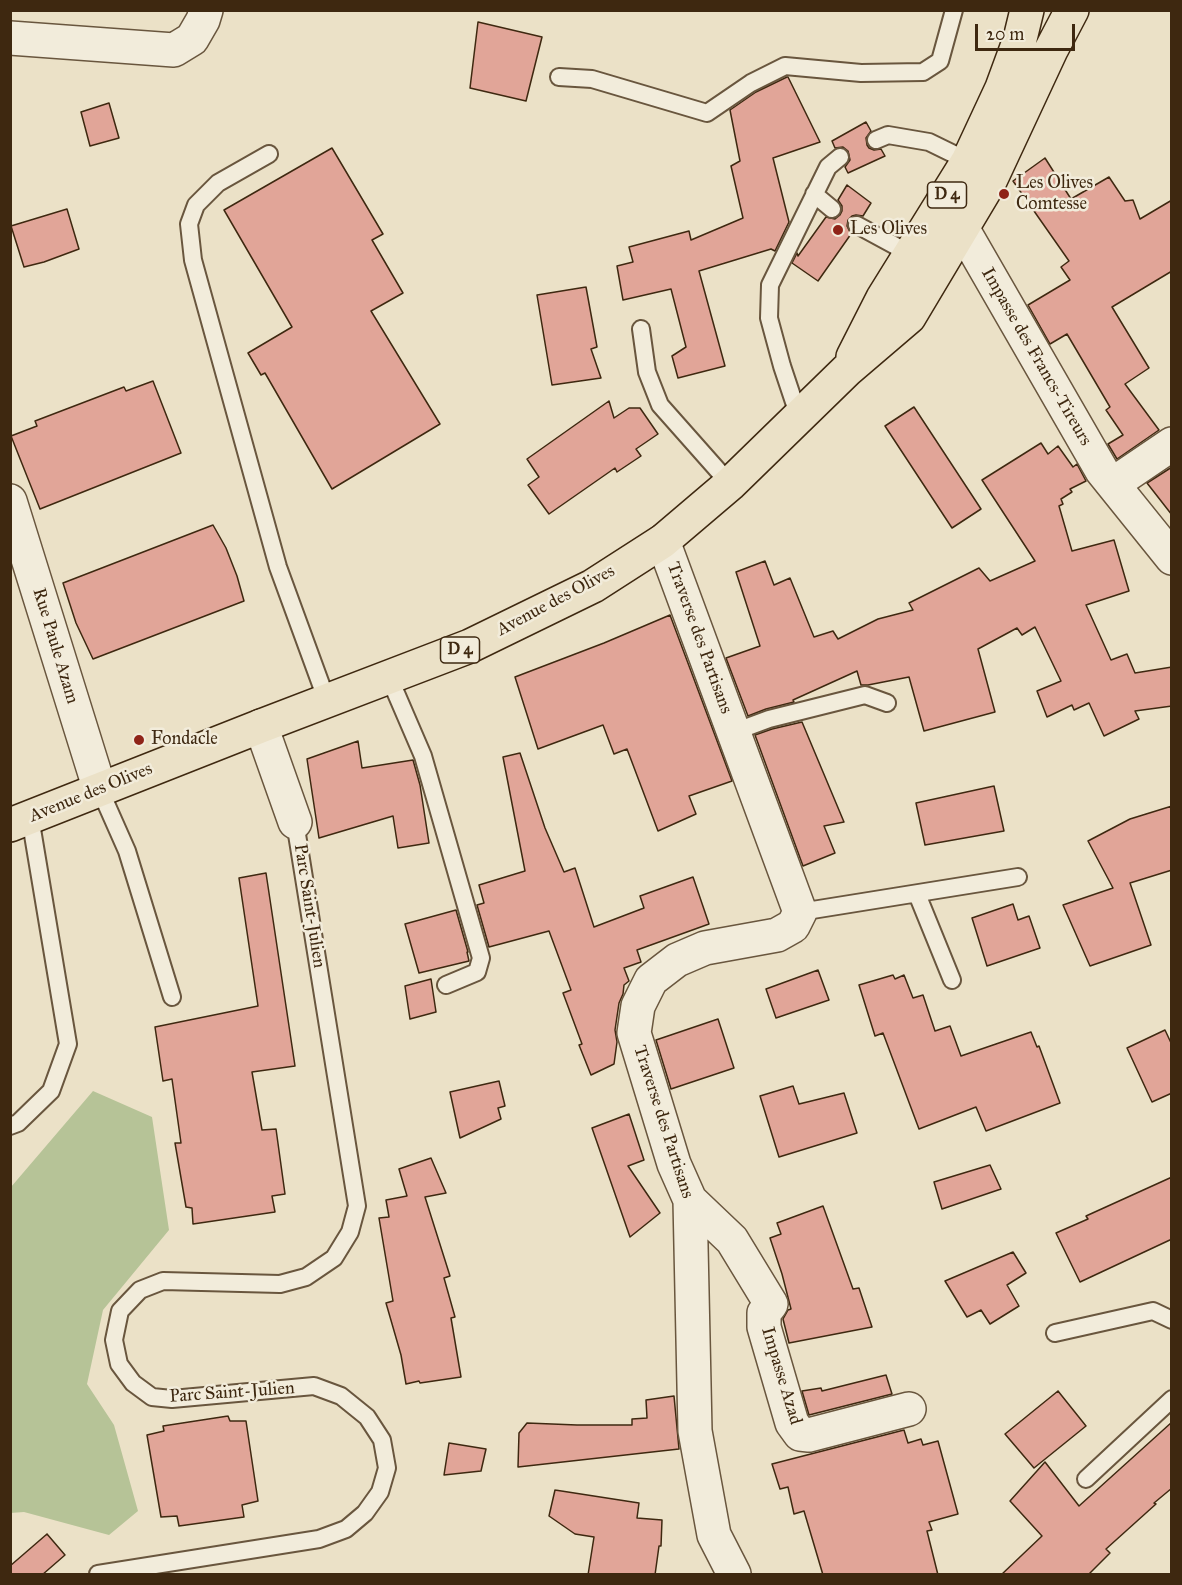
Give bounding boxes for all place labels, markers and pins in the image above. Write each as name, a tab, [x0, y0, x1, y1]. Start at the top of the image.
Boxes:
place label: Les Olives Comtesse	[1016, 173, 1093, 216]
marker: Les Olives Comtesse	[997, 187, 1011, 201]
place label: Les Olives	[850, 219, 927, 241]
marker: Les Olives	[831, 223, 845, 237]
place label: Fondacle	[151, 729, 218, 751]
marker: Fondacle	[132, 733, 146, 747]

